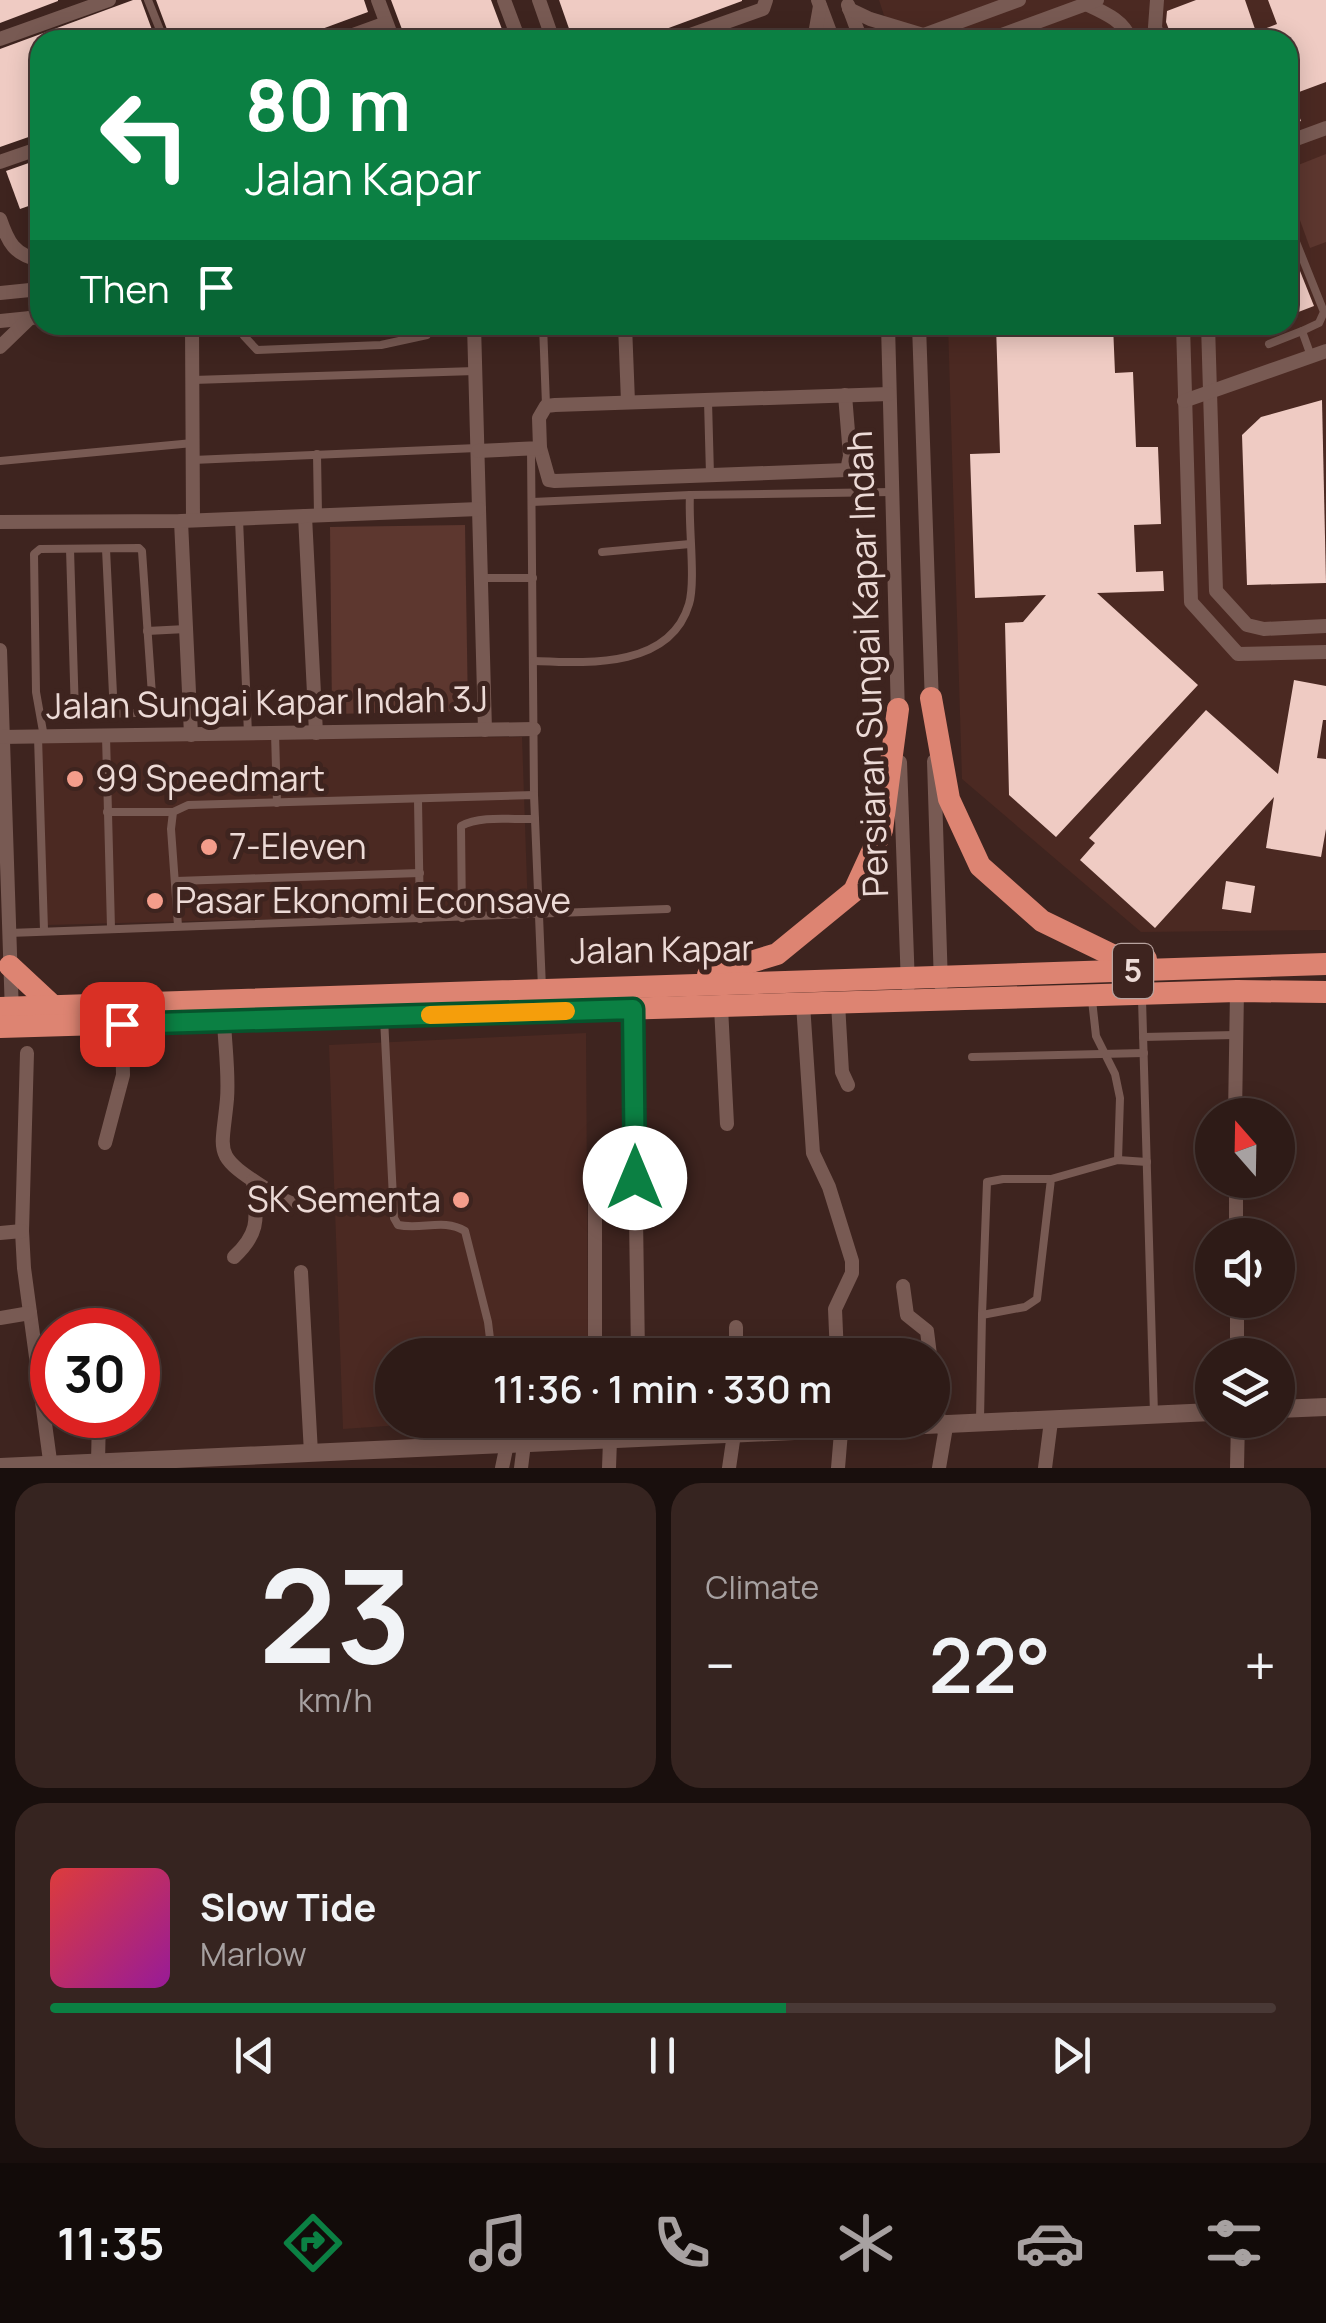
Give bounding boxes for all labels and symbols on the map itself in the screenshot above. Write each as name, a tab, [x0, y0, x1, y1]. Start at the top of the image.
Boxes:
street label: Persiaran Sungai Kapar Indah	[835, 430, 899, 898]
street label: Jalan Sungai Kapar Indah 3J	[46, 674, 488, 730]
place label: 99 Speedmart	[95, 754, 325, 802]
marker: 99 Speedmart	[64, 768, 86, 790]
place label: 7-Eleven	[229, 822, 367, 870]
marker: 7-Eleven	[198, 836, 220, 858]
place label: Pasar Ekonomi Econsave	[175, 876, 571, 924]
marker: Pasar Ekonomi Econsave	[144, 890, 166, 912]
street label: Jalan Kapar	[570, 923, 754, 975]
road number: 5	[1113, 944, 1153, 998]
pin	[80, 982, 165, 1067]
north arrow	[1195, 1098, 1295, 1198]
position arrow	[583, 1126, 687, 1230]
place label: SK Sementa	[247, 1175, 441, 1223]
marker: SK Sementa	[450, 1189, 472, 1211]
speed limit sign: 30	[30, 1308, 160, 1438]

